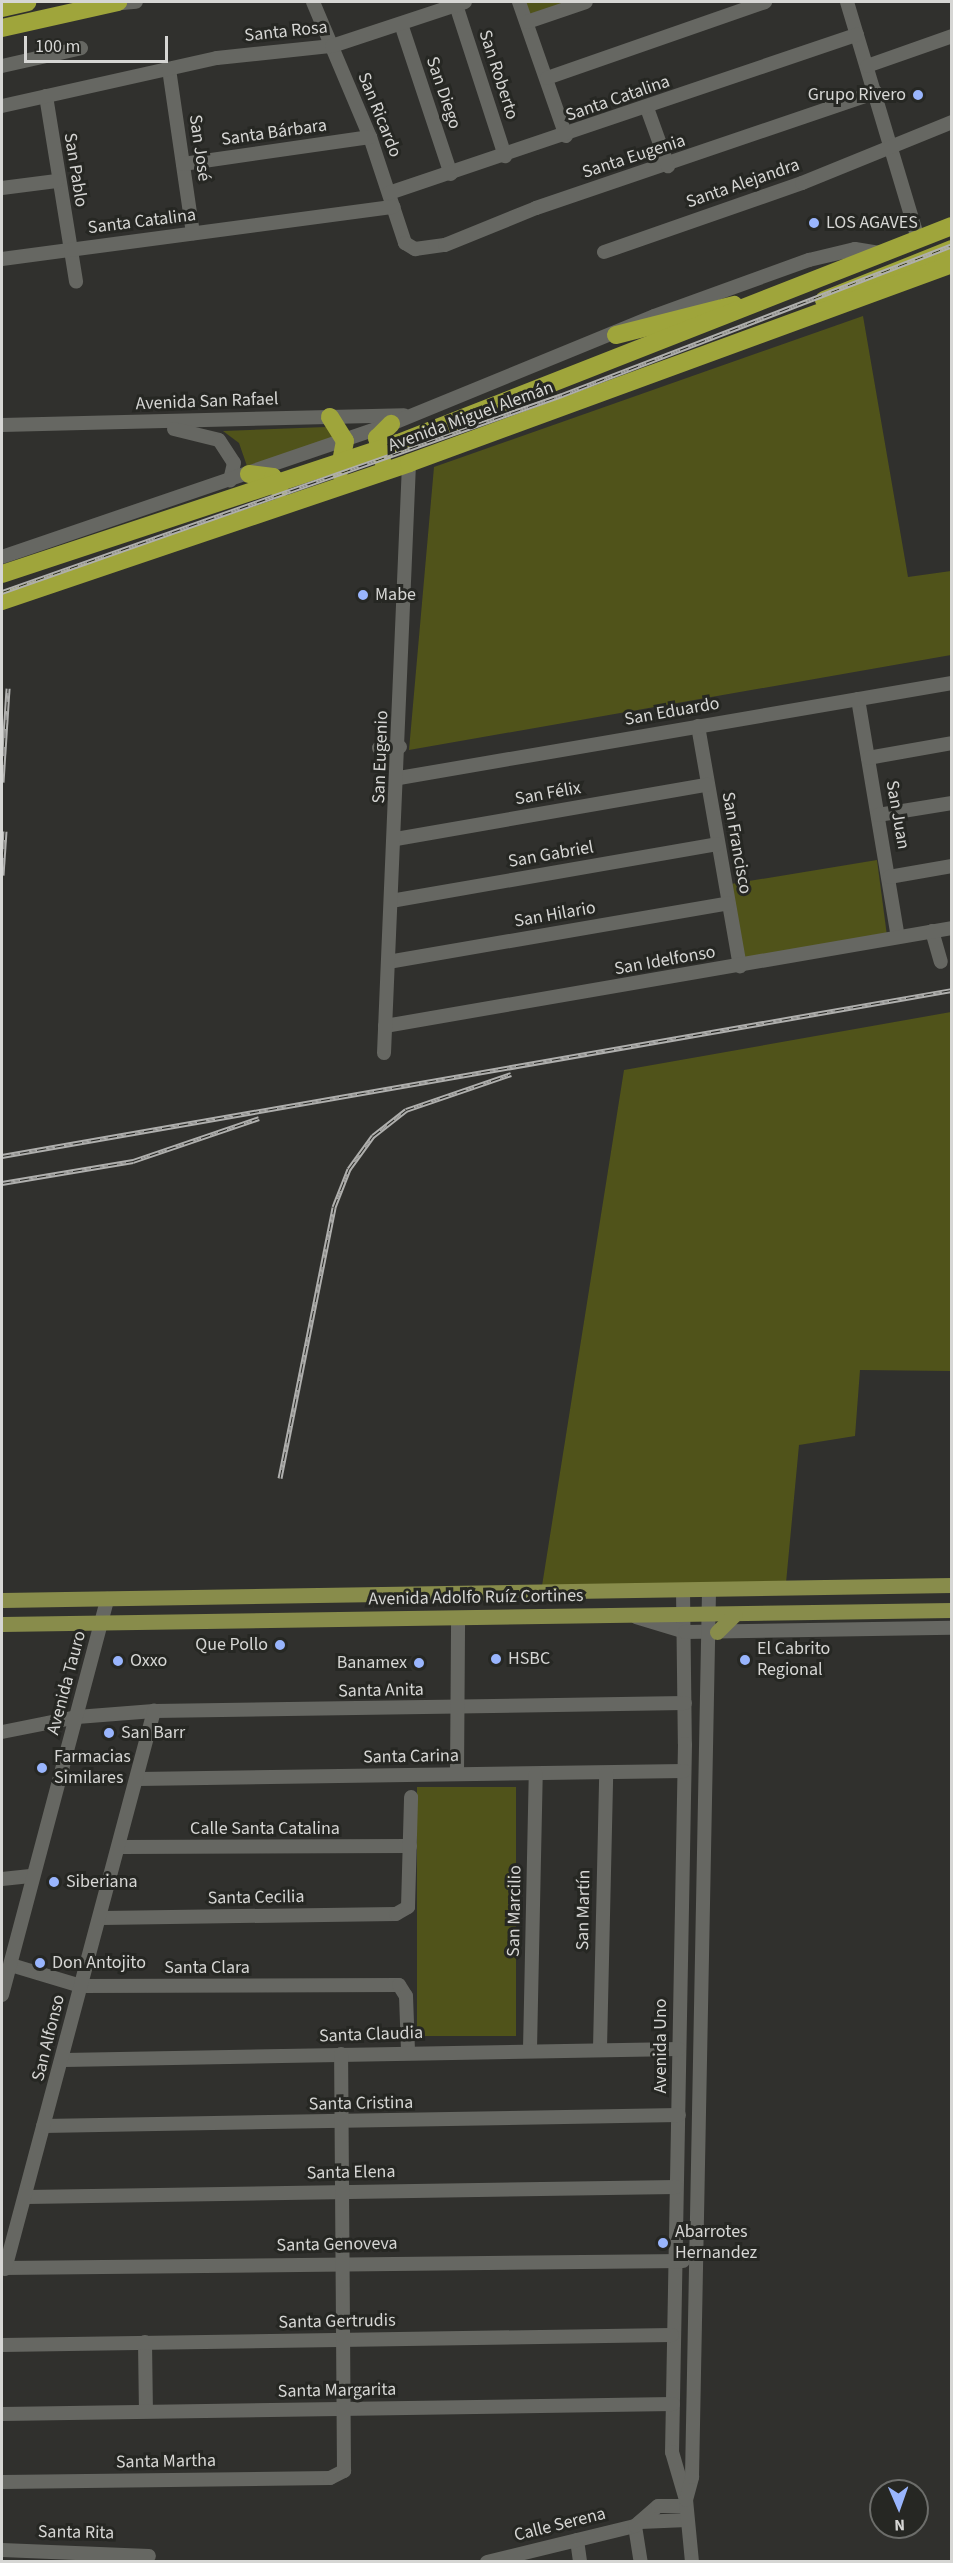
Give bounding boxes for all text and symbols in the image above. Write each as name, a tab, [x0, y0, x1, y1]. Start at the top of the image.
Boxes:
street label: Santa Rosa	[243, 17, 329, 47]
scale bar	[27, 24, 171, 62]
street label: San Roberto	[473, 28, 523, 122]
text: 100 m	[35, 34, 80, 59]
street label: San Diego	[421, 54, 465, 132]
street label: San Ricardo	[352, 69, 406, 161]
street label: Santa Catalina	[563, 71, 673, 127]
place label: Grupo Rivero	[808, 84, 906, 106]
marker: Grupo Rivero	[911, 88, 925, 102]
street label: San José	[184, 113, 214, 183]
street label: Santa Bárbara	[220, 115, 328, 151]
street label: Santa Eugenia	[580, 130, 688, 184]
street label: San Pablo	[58, 131, 92, 209]
street label: Santa Alejandra	[683, 155, 803, 213]
street label: Santa Catalina	[87, 205, 197, 239]
place label: LOS AGAVES	[826, 212, 918, 234]
marker: LOS AGAVES	[807, 216, 821, 230]
street label: Avenida Miguel Alemán	[385, 377, 557, 457]
street label: Avenida San Rafael	[135, 389, 279, 415]
place label: Mabe	[375, 584, 416, 606]
marker: Mabe	[356, 588, 370, 602]
street label: San Eduardo	[623, 693, 721, 731]
street label: San Eugenio	[369, 710, 393, 804]
street label: San Félix	[513, 778, 583, 810]
street label: San Juan	[880, 779, 914, 851]
street label: San Francisco	[716, 790, 756, 896]
street label: San Gabriel	[507, 837, 595, 873]
street label: San Hilario	[513, 897, 597, 933]
street label: San Idelfonso	[613, 941, 717, 981]
street label: Avenida Adolfo Ruíz Cortines	[368, 1585, 584, 1611]
street label: Avenida Tauro	[43, 1629, 91, 1737]
place label: Que Pollo	[195, 1634, 268, 1656]
marker: Que Pollo	[273, 1638, 287, 1652]
place label: El Cabrito Regional	[757, 1639, 830, 1682]
place label: HSBC	[508, 1648, 550, 1670]
place label: Oxxo	[130, 1650, 167, 1672]
place label: Banamex	[337, 1652, 407, 1674]
marker: HSBC	[489, 1652, 503, 1666]
marker: El Cabrito Regional	[738, 1653, 752, 1667]
marker: Oxxo	[111, 1654, 125, 1668]
marker: Banamex	[412, 1656, 426, 1670]
street label: Santa Anita	[338, 1679, 424, 1703]
place label: San Barr	[121, 1722, 185, 1744]
marker: San Barr	[102, 1726, 116, 1740]
street label: Santa Carina	[363, 1745, 459, 1769]
place label: Farmacias Similares	[54, 1747, 131, 1790]
marker: Farmacias Similares	[35, 1761, 49, 1775]
street label: Calle Santa Catalina	[190, 1818, 340, 1840]
street label: San Marcilio	[503, 1865, 527, 1957]
street label: San Martín	[572, 1869, 596, 1951]
place label: Siberiana	[66, 1871, 138, 1893]
marker: Siberiana	[47, 1875, 61, 1889]
street label: Santa Cecilia	[207, 1886, 305, 1910]
place label: Don Antojito	[52, 1952, 146, 1974]
marker: Don Antojito	[33, 1956, 47, 1970]
street label: Santa Clara	[164, 1957, 250, 1979]
street label: San Alfonso	[28, 1992, 70, 2084]
street label: Avenida Uno	[650, 1998, 672, 2094]
street label: Santa Claudia	[319, 2022, 423, 2048]
street label: Santa Cristina	[309, 2092, 413, 2116]
street label: Santa Elena	[306, 2161, 396, 2185]
place label: Abarrotes Hernandez	[675, 2222, 757, 2264]
street label: Santa Genoveva	[276, 2233, 398, 2257]
marker: Abarrotes Hernandez	[656, 2236, 670, 2250]
street label: Santa Gertrudis	[278, 2310, 396, 2334]
street label: Santa Margarita	[278, 2379, 396, 2403]
street label: Santa Martha	[116, 2450, 216, 2474]
north arrow	[869, 2479, 929, 2539]
street label: Calle Serena	[512, 2503, 608, 2547]
text: N	[894, 2514, 905, 2536]
street label: Santa Rita	[38, 2522, 114, 2544]

